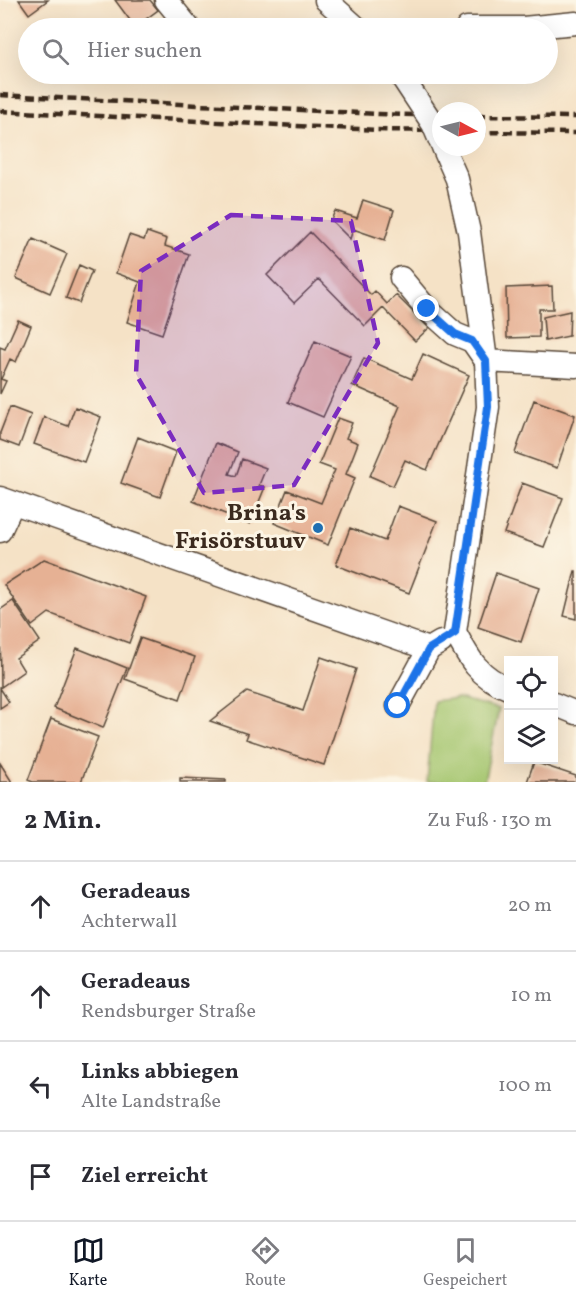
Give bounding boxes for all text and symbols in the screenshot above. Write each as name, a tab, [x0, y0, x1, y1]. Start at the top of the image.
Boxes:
search box	[18, 18, 558, 84]
icon: search	[39, 35, 72, 68]
text: Hier suchen	[87, 36, 202, 67]
north arrow	[432, 102, 486, 156]
route end	[413, 295, 439, 321]
place label: Brina's Frisörstuuv	[175, 497, 307, 559]
marker: Brina's Frisörstuuv	[311, 521, 325, 535]
map controls	[504, 656, 558, 764]
button: locate	[504, 656, 558, 710]
route start	[384, 692, 410, 718]
button: layers	[504, 710, 558, 764]
text: 2 Min.	[24, 803, 102, 839]
text: Zu Fuß · 130 m	[427, 807, 552, 835]
text: Geradeaus	[81, 877, 191, 908]
icon: ahead	[24, 890, 57, 923]
text: 20 m	[508, 892, 552, 920]
text: Achterwall	[81, 908, 177, 936]
text: Geradeaus	[81, 967, 191, 998]
icon: ahead	[24, 980, 57, 1013]
text: 10 m	[511, 982, 552, 1010]
text: Rendsburger Straße	[81, 998, 256, 1026]
text: Links abbiegen	[81, 1057, 239, 1088]
icon: left	[24, 1070, 57, 1103]
text: 100 m	[498, 1072, 552, 1100]
text: Alte Landstraße	[81, 1088, 221, 1116]
icon: arrive	[24, 1160, 57, 1193]
text: Ziel erreicht	[81, 1161, 208, 1192]
tab: Karte	[69, 1234, 107, 1292]
tab: Route	[245, 1234, 286, 1292]
tab: Gespeichert	[423, 1234, 507, 1292]

